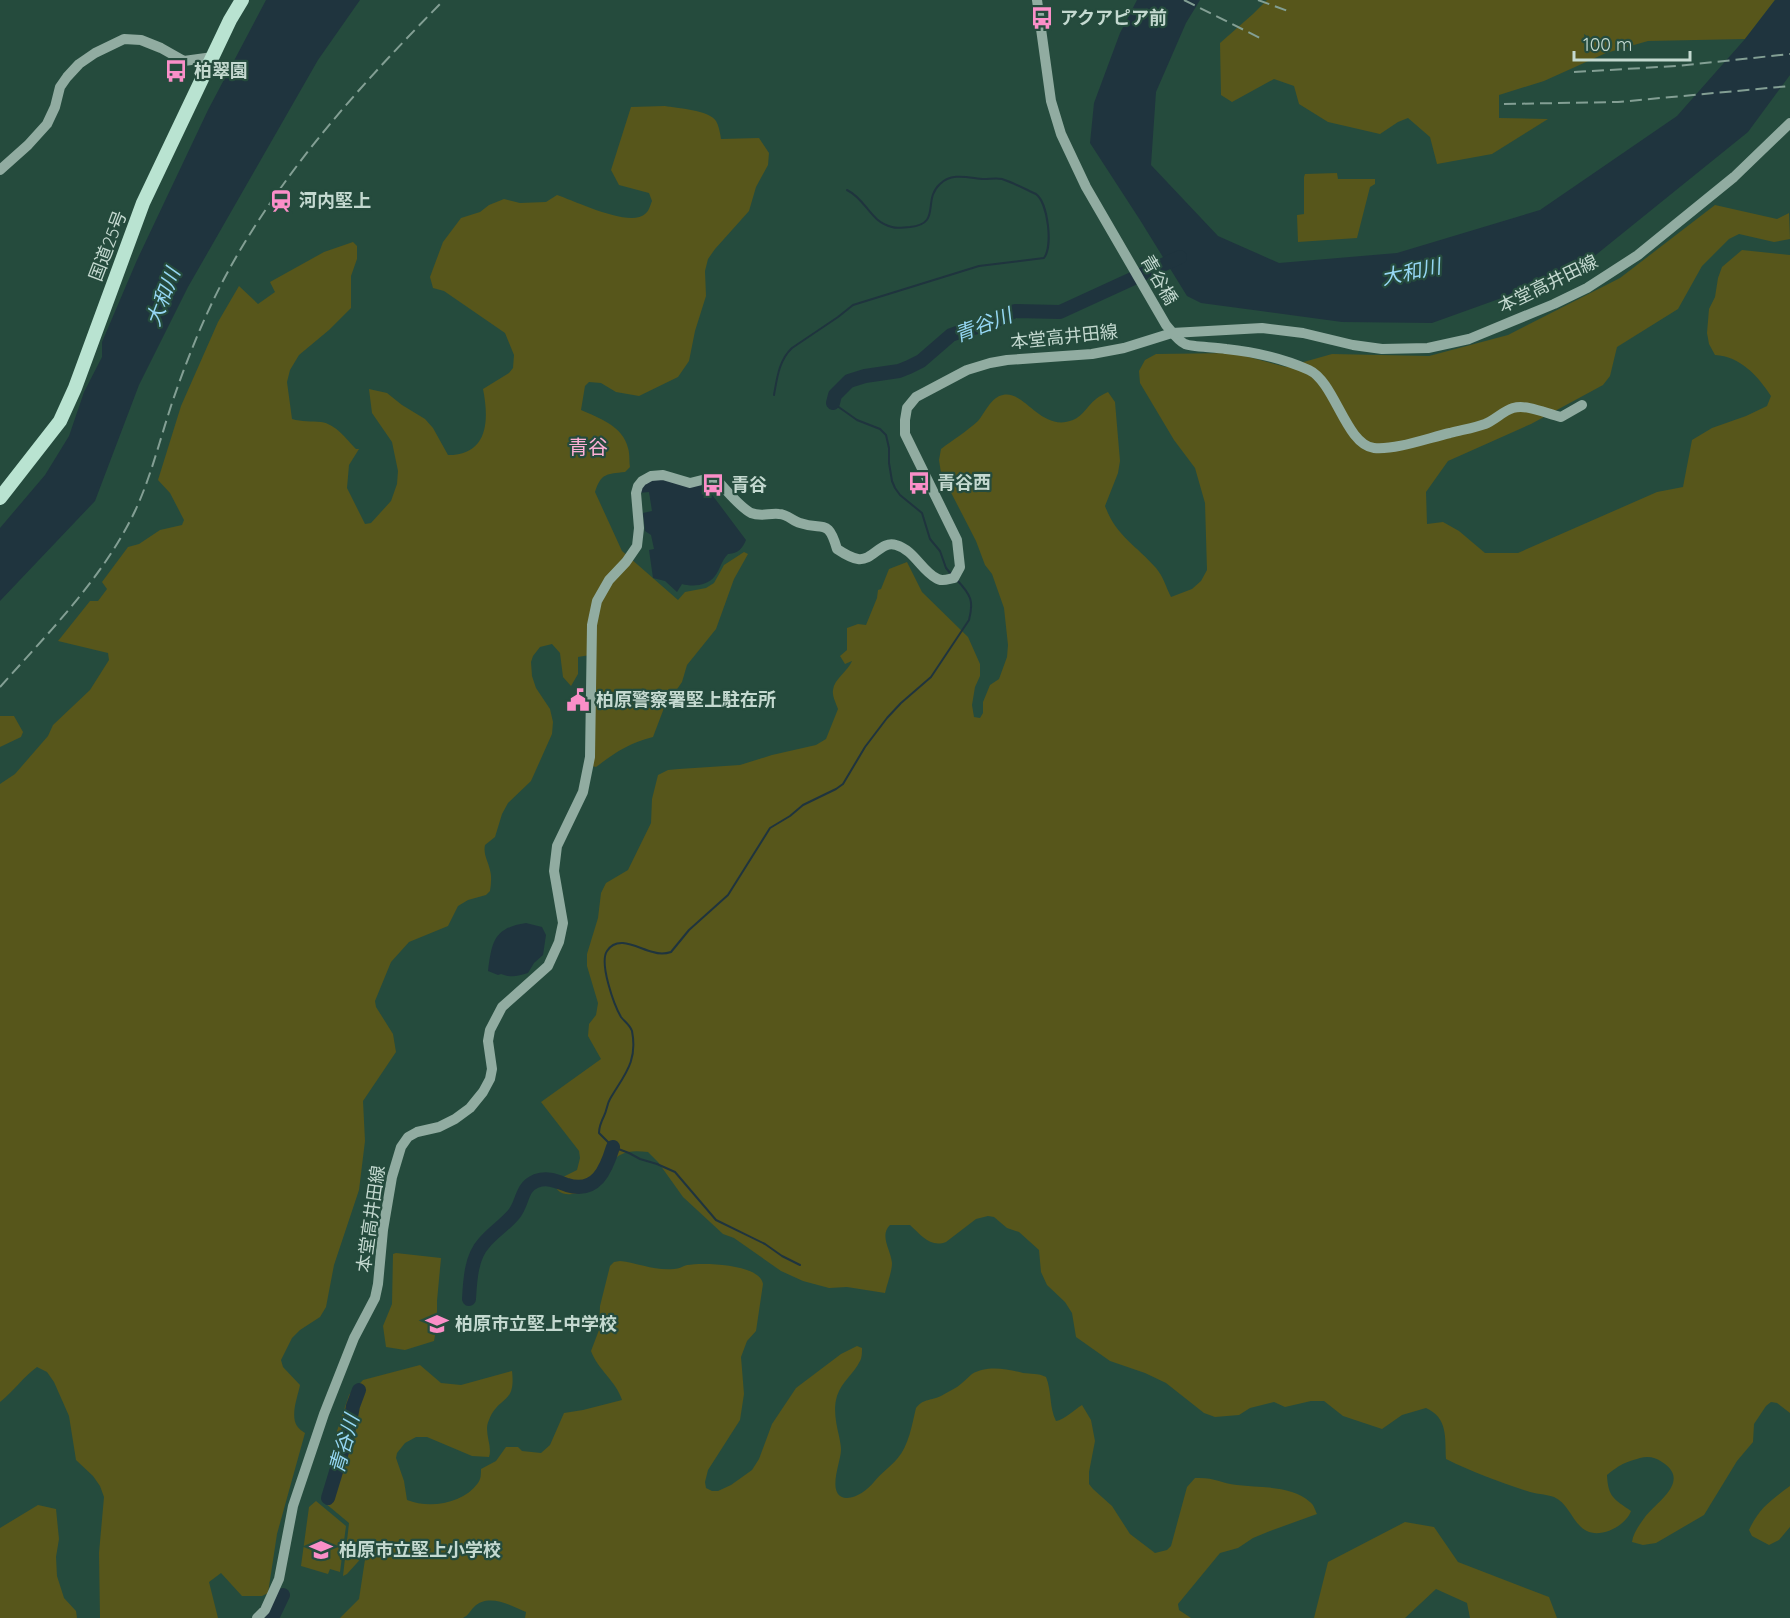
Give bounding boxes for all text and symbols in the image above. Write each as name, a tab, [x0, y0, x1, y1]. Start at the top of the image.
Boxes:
bus stop icon: アクアピア前	[1029, 5, 1055, 31]
place label: アクアピア前	[1060, 6, 1167, 29]
scale bar	[1574, 24, 1690, 62]
text: 100 m	[1583, 33, 1632, 56]
bus stop icon: 柏翠園	[163, 58, 189, 84]
place label: 柏翠園	[194, 59, 248, 82]
station icon: 河内堅上	[268, 188, 294, 214]
place label: 河内堅上	[299, 189, 371, 212]
street label: 国道25号	[84, 207, 131, 284]
street label: 本堂高井田線	[1494, 250, 1601, 318]
street label: 青谷橋	[1136, 251, 1183, 309]
water label: 大和川	[1379, 253, 1445, 290]
water label: 大和川	[140, 262, 186, 329]
water label: 青谷川	[950, 301, 1017, 347]
street label: 本堂高井田線	[1009, 319, 1119, 354]
district label: 青谷	[568, 434, 608, 459]
bus stop icon: 青谷西	[906, 470, 932, 496]
place label: 青谷西	[937, 471, 991, 494]
bus stop icon: 青谷	[700, 472, 726, 498]
place label: 青谷	[731, 473, 767, 496]
public building icon: 柏原警察署堅上駐在所	[565, 687, 591, 713]
place label: 柏原警察署堅上駐在所	[596, 688, 776, 711]
street label: 本堂高井田線	[352, 1164, 389, 1274]
school or university icon: 柏原市立堅上中学校	[424, 1311, 450, 1337]
place label: 柏原市立堅上中学校	[455, 1312, 617, 1335]
water label: 青谷川	[323, 1410, 364, 1476]
school or university icon: 柏原市立堅上小学校	[308, 1537, 334, 1563]
place label: 柏原市立堅上小学校	[339, 1538, 501, 1561]

